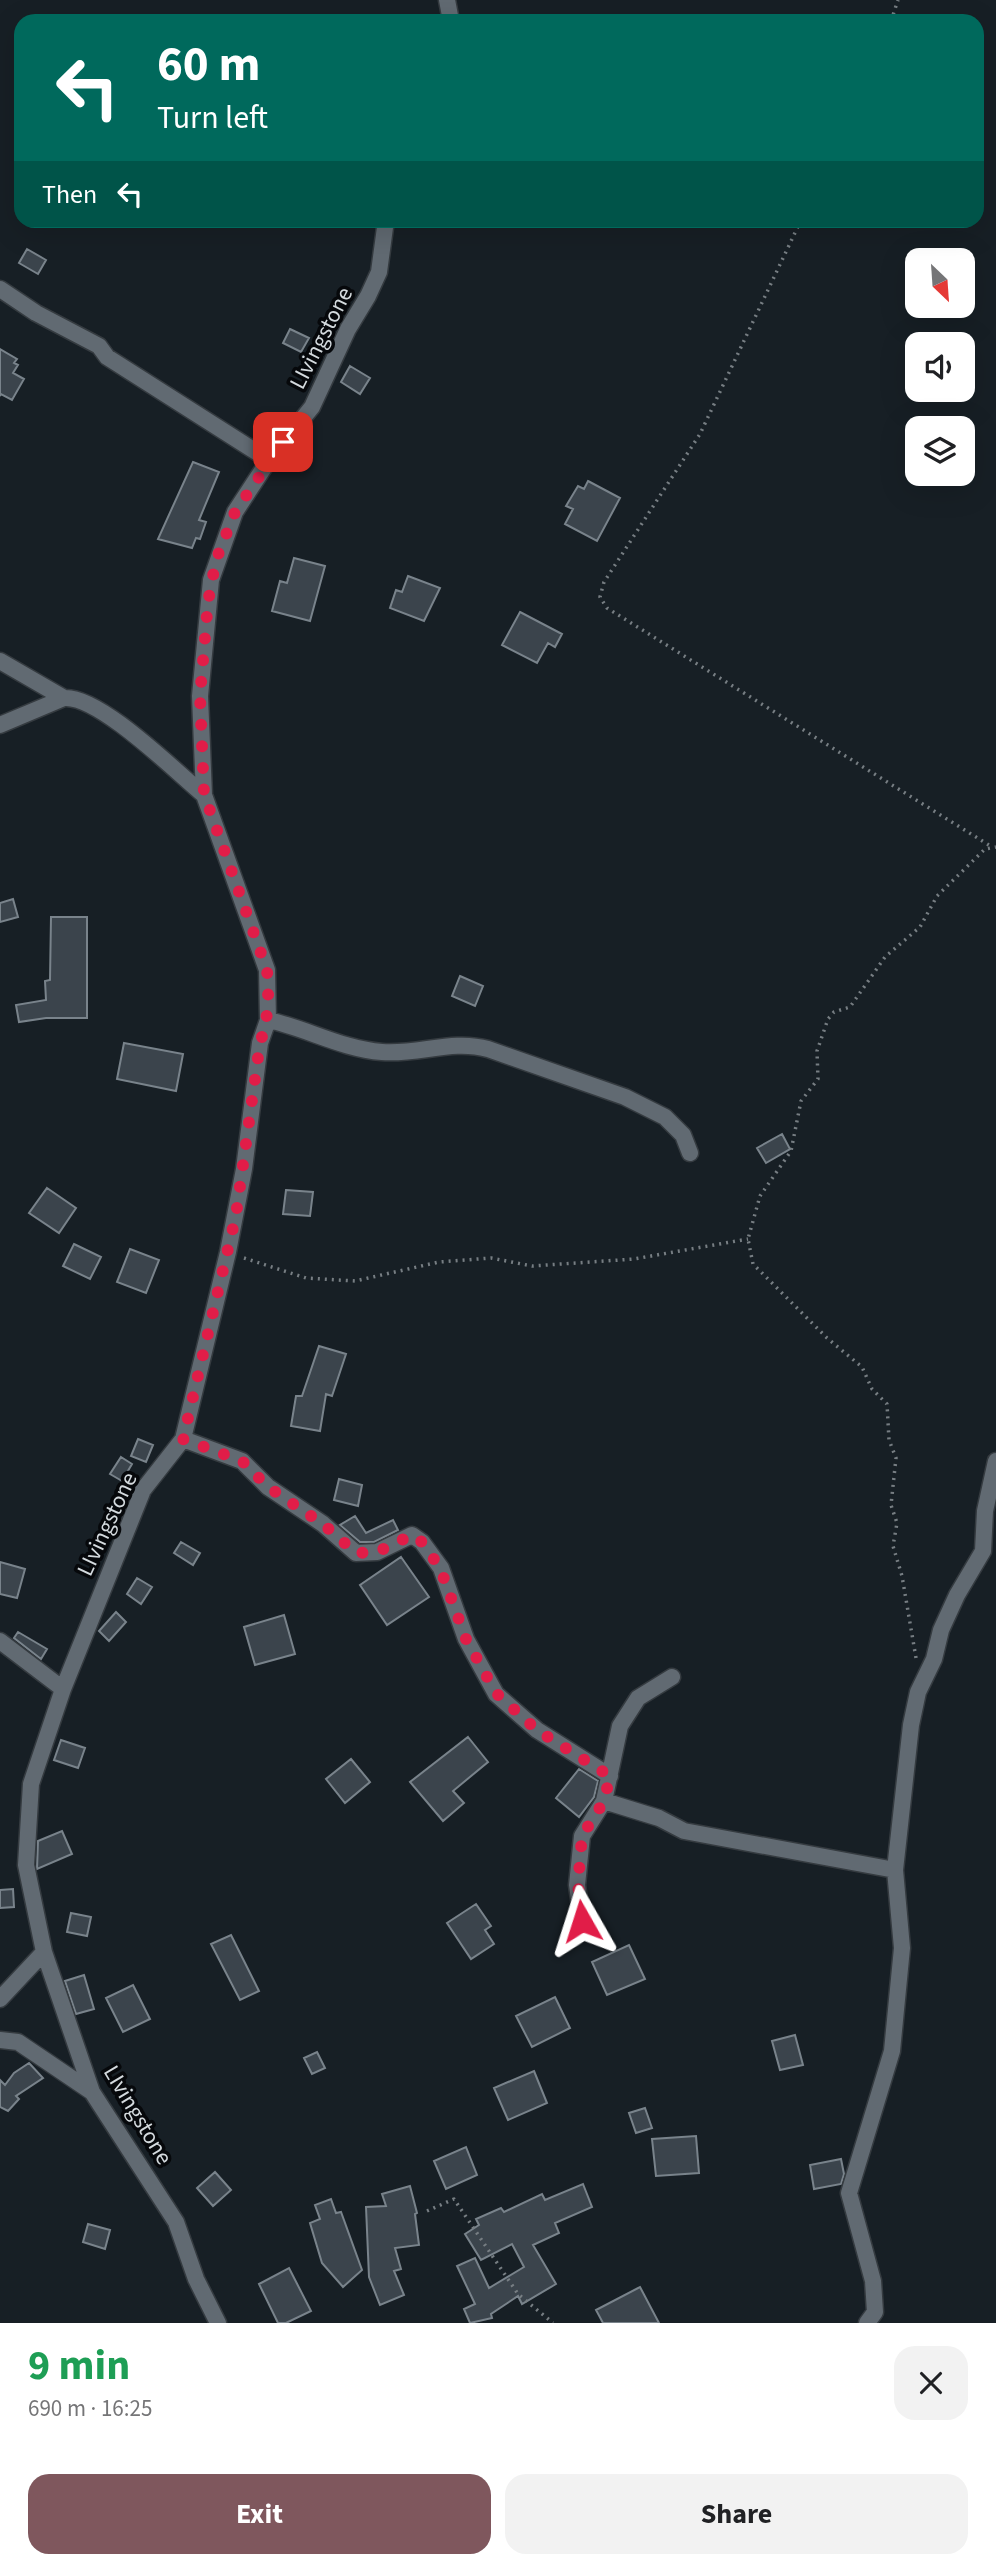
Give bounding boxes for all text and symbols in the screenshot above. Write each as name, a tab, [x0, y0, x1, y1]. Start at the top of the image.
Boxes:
text: 60 m	[157, 30, 261, 100]
icon: left	[42, 42, 133, 133]
text: Turn left	[157, 95, 268, 141]
icon: left	[111, 175, 149, 213]
text: Then	[42, 176, 97, 213]
north arrow	[905, 248, 975, 318]
map controls	[905, 248, 975, 486]
street label: LIvingstone	[281, 281, 361, 395]
button: sound	[905, 332, 975, 402]
pin	[253, 412, 313, 472]
button: layers	[905, 416, 975, 486]
icon: arrive	[264, 423, 302, 461]
street label: LIvingstone	[69, 1467, 145, 1581]
position arrow	[545, 1884, 619, 1958]
street label: LIvingstone	[95, 2059, 181, 2171]
text: 9 min	[28, 2336, 130, 2396]
button: close	[894, 2346, 968, 2420]
text: 690 m · 16:25	[28, 2392, 152, 2425]
button: Exit	[28, 2474, 491, 2554]
button: Share	[505, 2474, 968, 2554]

